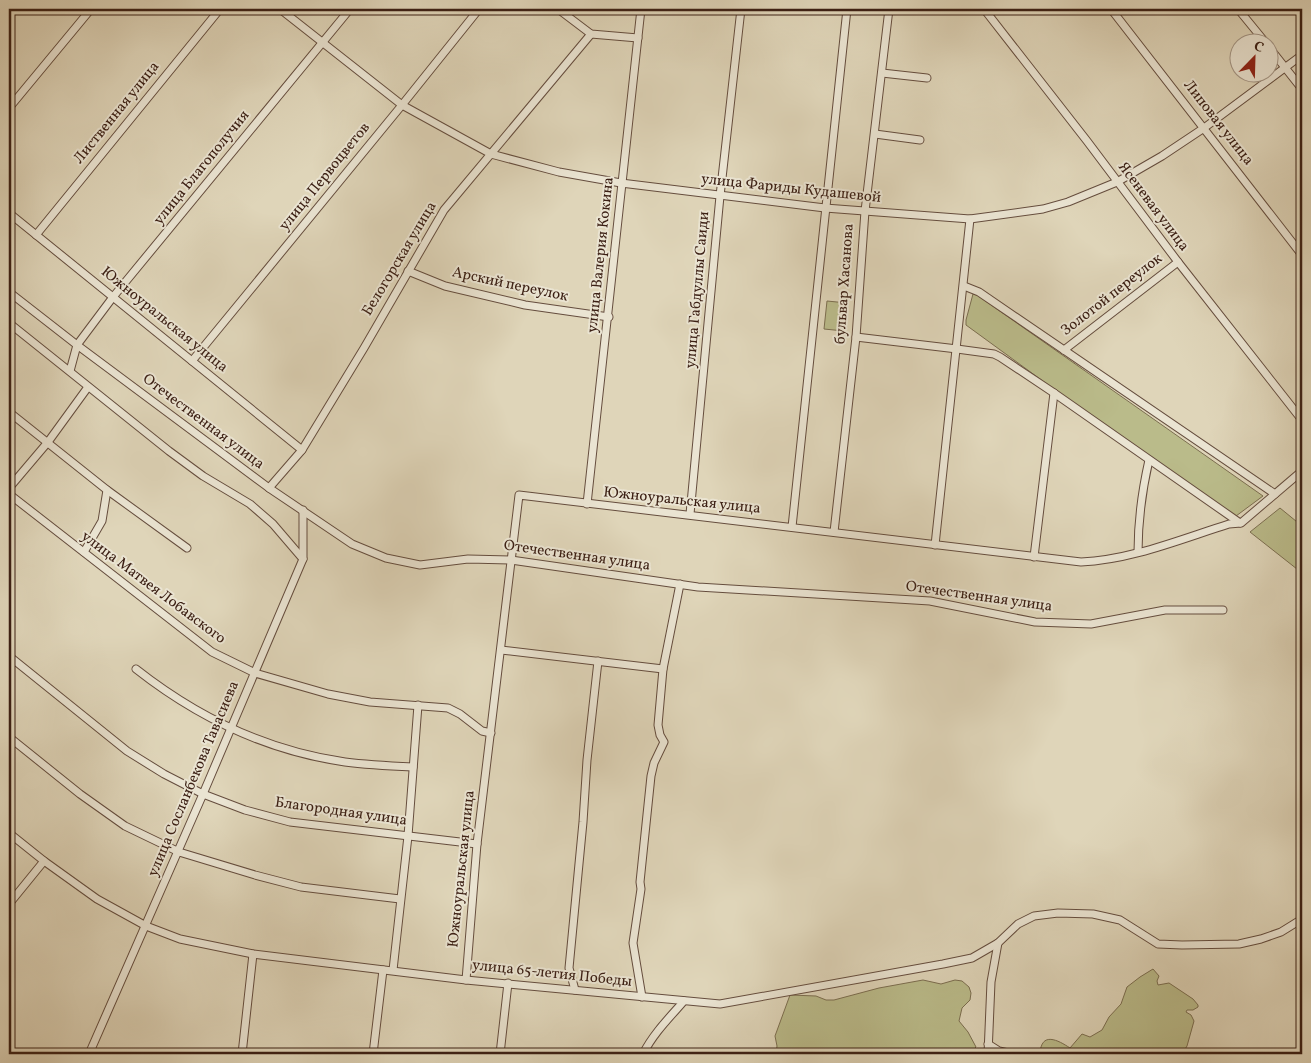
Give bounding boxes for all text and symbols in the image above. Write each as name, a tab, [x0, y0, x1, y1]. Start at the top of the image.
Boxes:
north arrow	[1228, 32, 1278, 82]
text: С	[1251, 37, 1266, 58]
street label: Лиственная улица	[69, 57, 165, 169]
street label: Липовая улица	[1178, 76, 1258, 170]
street label: улица Благополучия	[149, 106, 255, 230]
street label: улица Первоцветов	[275, 118, 375, 236]
street label: Ясеневая улица	[1112, 158, 1194, 256]
street label: улица Фариды Кудашевой	[700, 169, 882, 209]
street label: улица Валерия Кокина	[582, 176, 620, 334]
street label: Белогорская улица	[358, 198, 442, 320]
street label: улица Габдуллы Саиди	[681, 211, 715, 369]
street label: бульвар Хасанова	[830, 223, 860, 345]
street label: Золотой переулок	[1057, 249, 1167, 341]
street label: Южноуральская улица	[96, 262, 232, 378]
street label: Арский переулок	[450, 262, 570, 308]
street label: Отечественная улица	[138, 369, 268, 475]
street label: Южноуральская улица	[602, 482, 762, 520]
street label: улица Матвея Лобавского	[76, 526, 230, 650]
street label: Отечественная улица	[502, 535, 652, 577]
street label: Отечественная улица	[904, 576, 1054, 618]
street label: улица Сосланбекова Тавасиева	[143, 678, 245, 880]
street label: Южноуральская улица	[443, 789, 481, 949]
street label: Благородная улица	[274, 792, 408, 832]
street label: улица 65-летия Победы	[471, 955, 633, 993]

